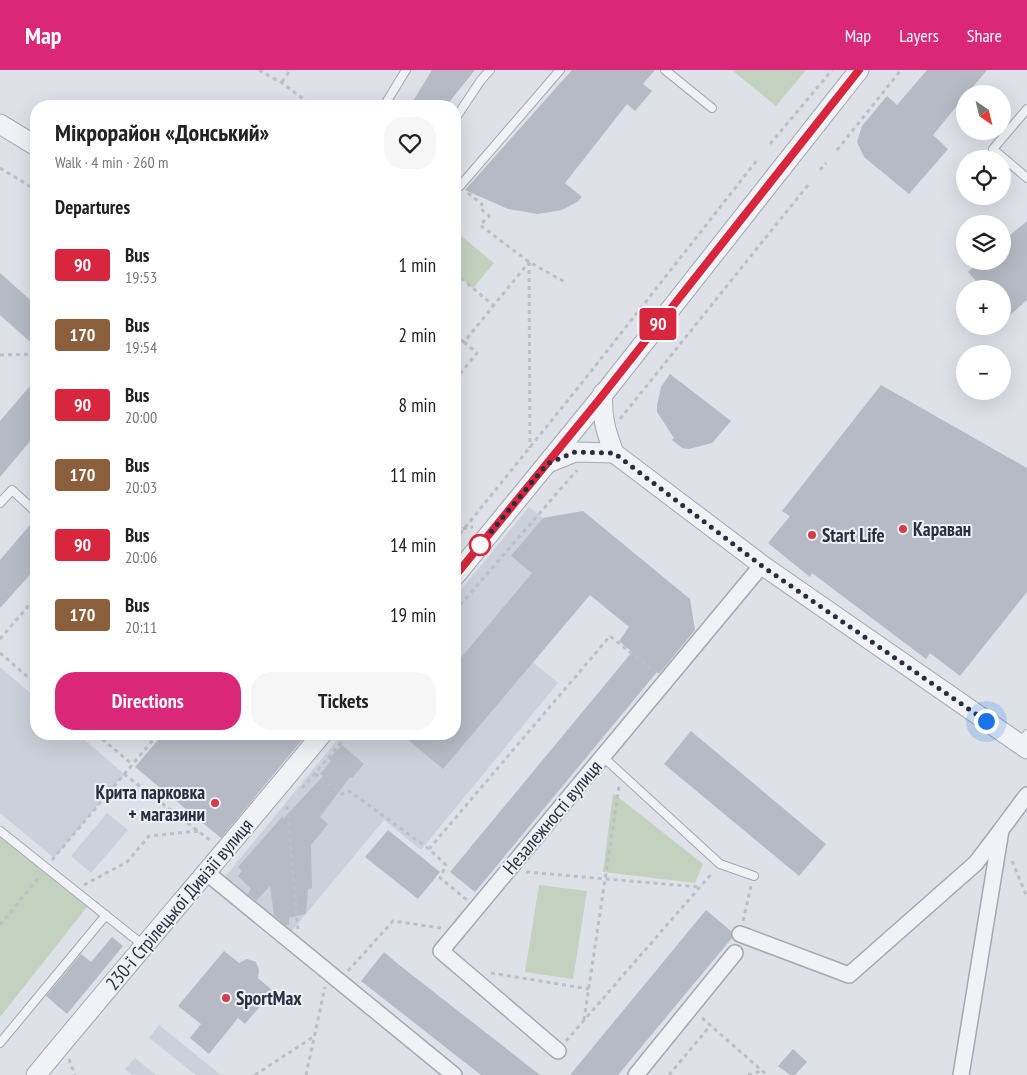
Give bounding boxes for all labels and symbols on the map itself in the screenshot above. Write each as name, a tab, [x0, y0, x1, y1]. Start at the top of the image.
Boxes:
north arrow	[956, 85, 1011, 140]
line badge: 90	[636, 308, 680, 340]
place label: Караван	[913, 517, 971, 541]
place label: Start Life	[822, 523, 885, 547]
marker: Караван	[897, 523, 909, 535]
marker: Start Life	[806, 529, 818, 541]
unlabelled marker	[469, 534, 491, 556]
your location	[974, 709, 999, 734]
street label: Незалежності вулиця	[497, 755, 607, 879]
place label: Крита парковка + магазини	[96, 780, 205, 826]
marker: Крита парковка + магазини	[209, 797, 221, 809]
street label: 230-ї Стрілецької Дивізії вулиця	[100, 813, 258, 995]
place label: SportMax	[236, 986, 302, 1010]
marker: SportMax	[220, 992, 232, 1004]

